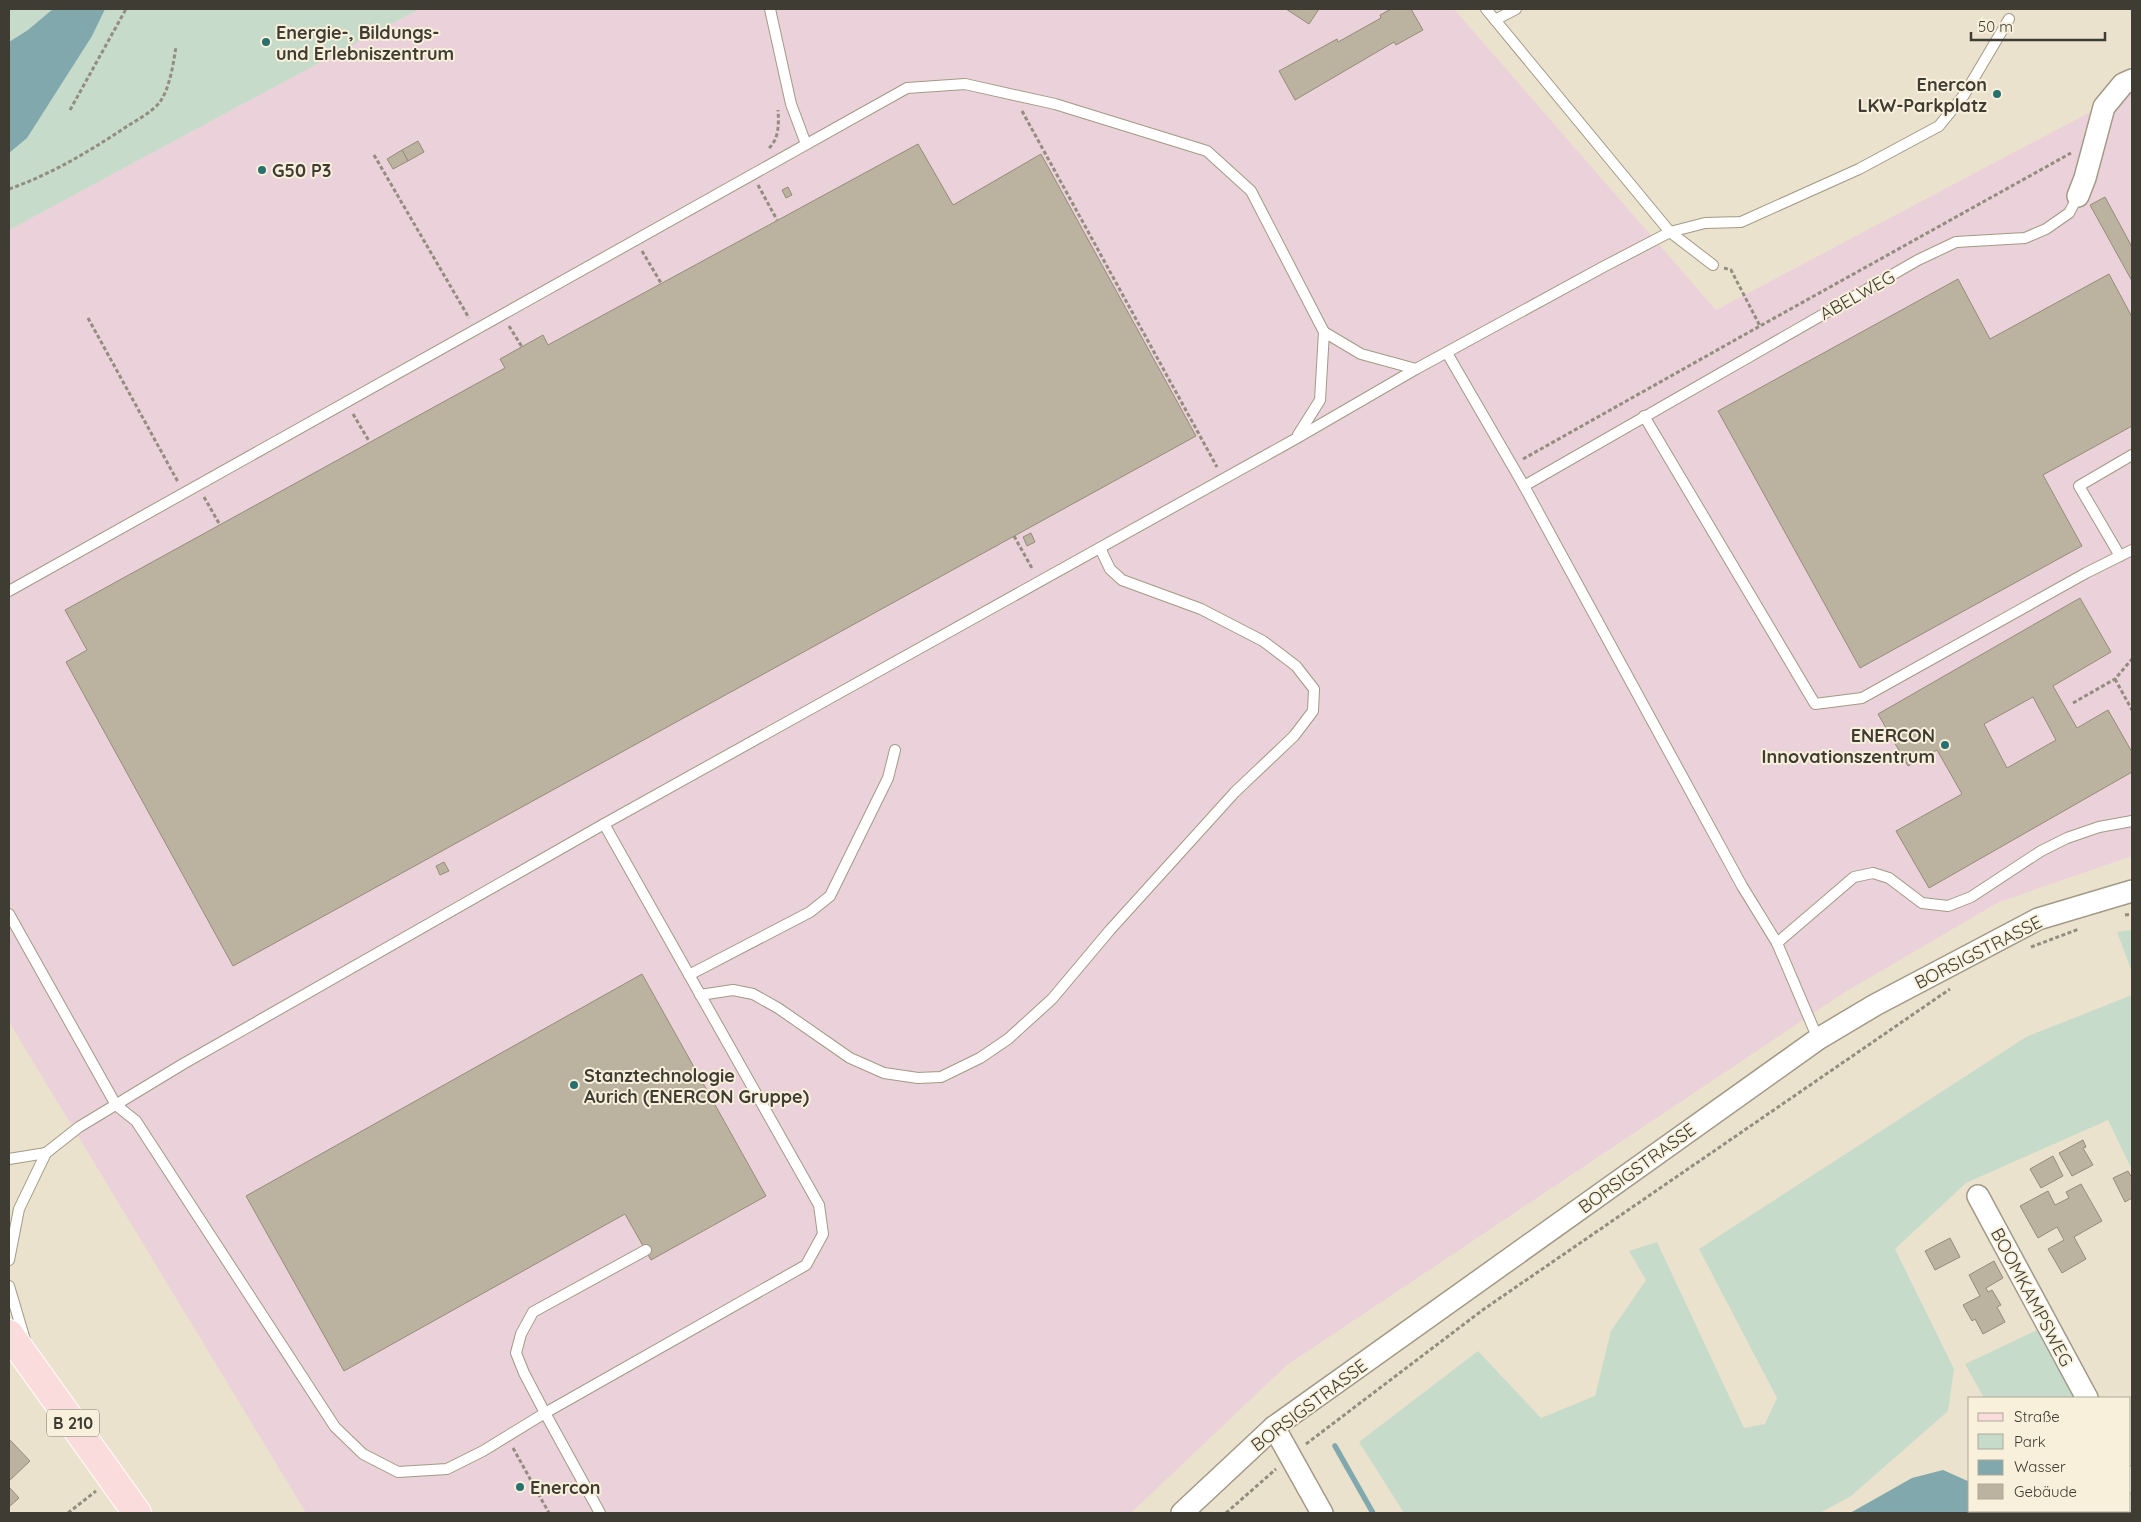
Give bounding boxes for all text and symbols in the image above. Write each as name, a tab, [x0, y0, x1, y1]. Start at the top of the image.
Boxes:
scale bar	[1971, 10, 2105, 42]
text: 50 m	[1978, 17, 2013, 36]
place label: Energie-, Bildungs- und Erlebniszentrum	[276, 21, 454, 65]
marker: Energie-, Bildungs- und Erlebniszentrum	[260, 36, 272, 48]
place label: Enercon LKW-Parkplatz	[1857, 73, 1987, 117]
marker: Enercon LKW-Parkplatz	[1991, 88, 2003, 100]
place label: G50 P3	[272, 159, 332, 182]
marker: G50 P3	[256, 164, 268, 176]
street label: ABELWEG	[1815, 265, 1899, 325]
place label: ENERCON Innovationszentrum	[1762, 724, 1935, 768]
marker: ENERCON Innovationszentrum	[1939, 739, 1951, 751]
street label: BORSIGSTRASSE	[1910, 910, 2046, 994]
place label: Stanztechnologie Aurich (ENERCON Gruppe)	[584, 1064, 809, 1108]
marker: Stanztechnologie Aurich (ENERCON Gruppe)	[568, 1079, 580, 1091]
street label: BORSIGSTRASSE	[1574, 1118, 1700, 1218]
street label: BOOMKAMPSWEG	[1986, 1224, 2078, 1370]
street label: BORSIGSTRASSE	[1246, 1354, 1372, 1456]
legend	[1968, 1397, 2131, 1512]
text: Straße	[2014, 1407, 2060, 1426]
road number: B 210	[47, 1410, 99, 1436]
text: Park	[2014, 1432, 2046, 1451]
text: Wasser	[2014, 1457, 2066, 1476]
place label: Enercon	[530, 1476, 600, 1499]
marker: Enercon	[514, 1481, 526, 1493]
text: Gebäude	[2014, 1482, 2077, 1501]

